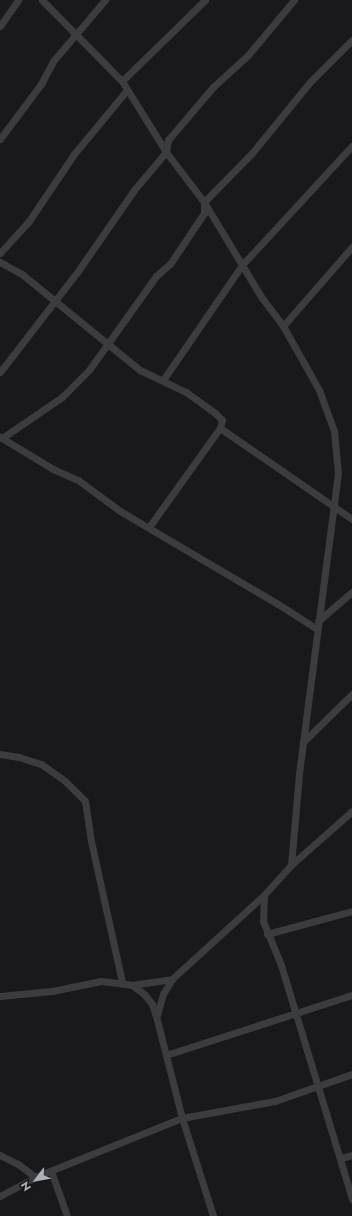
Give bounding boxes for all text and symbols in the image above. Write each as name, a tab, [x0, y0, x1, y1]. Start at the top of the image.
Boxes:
north arrow	[16, 1160, 56, 1200]
text: N	[17, 1178, 35, 1194]

